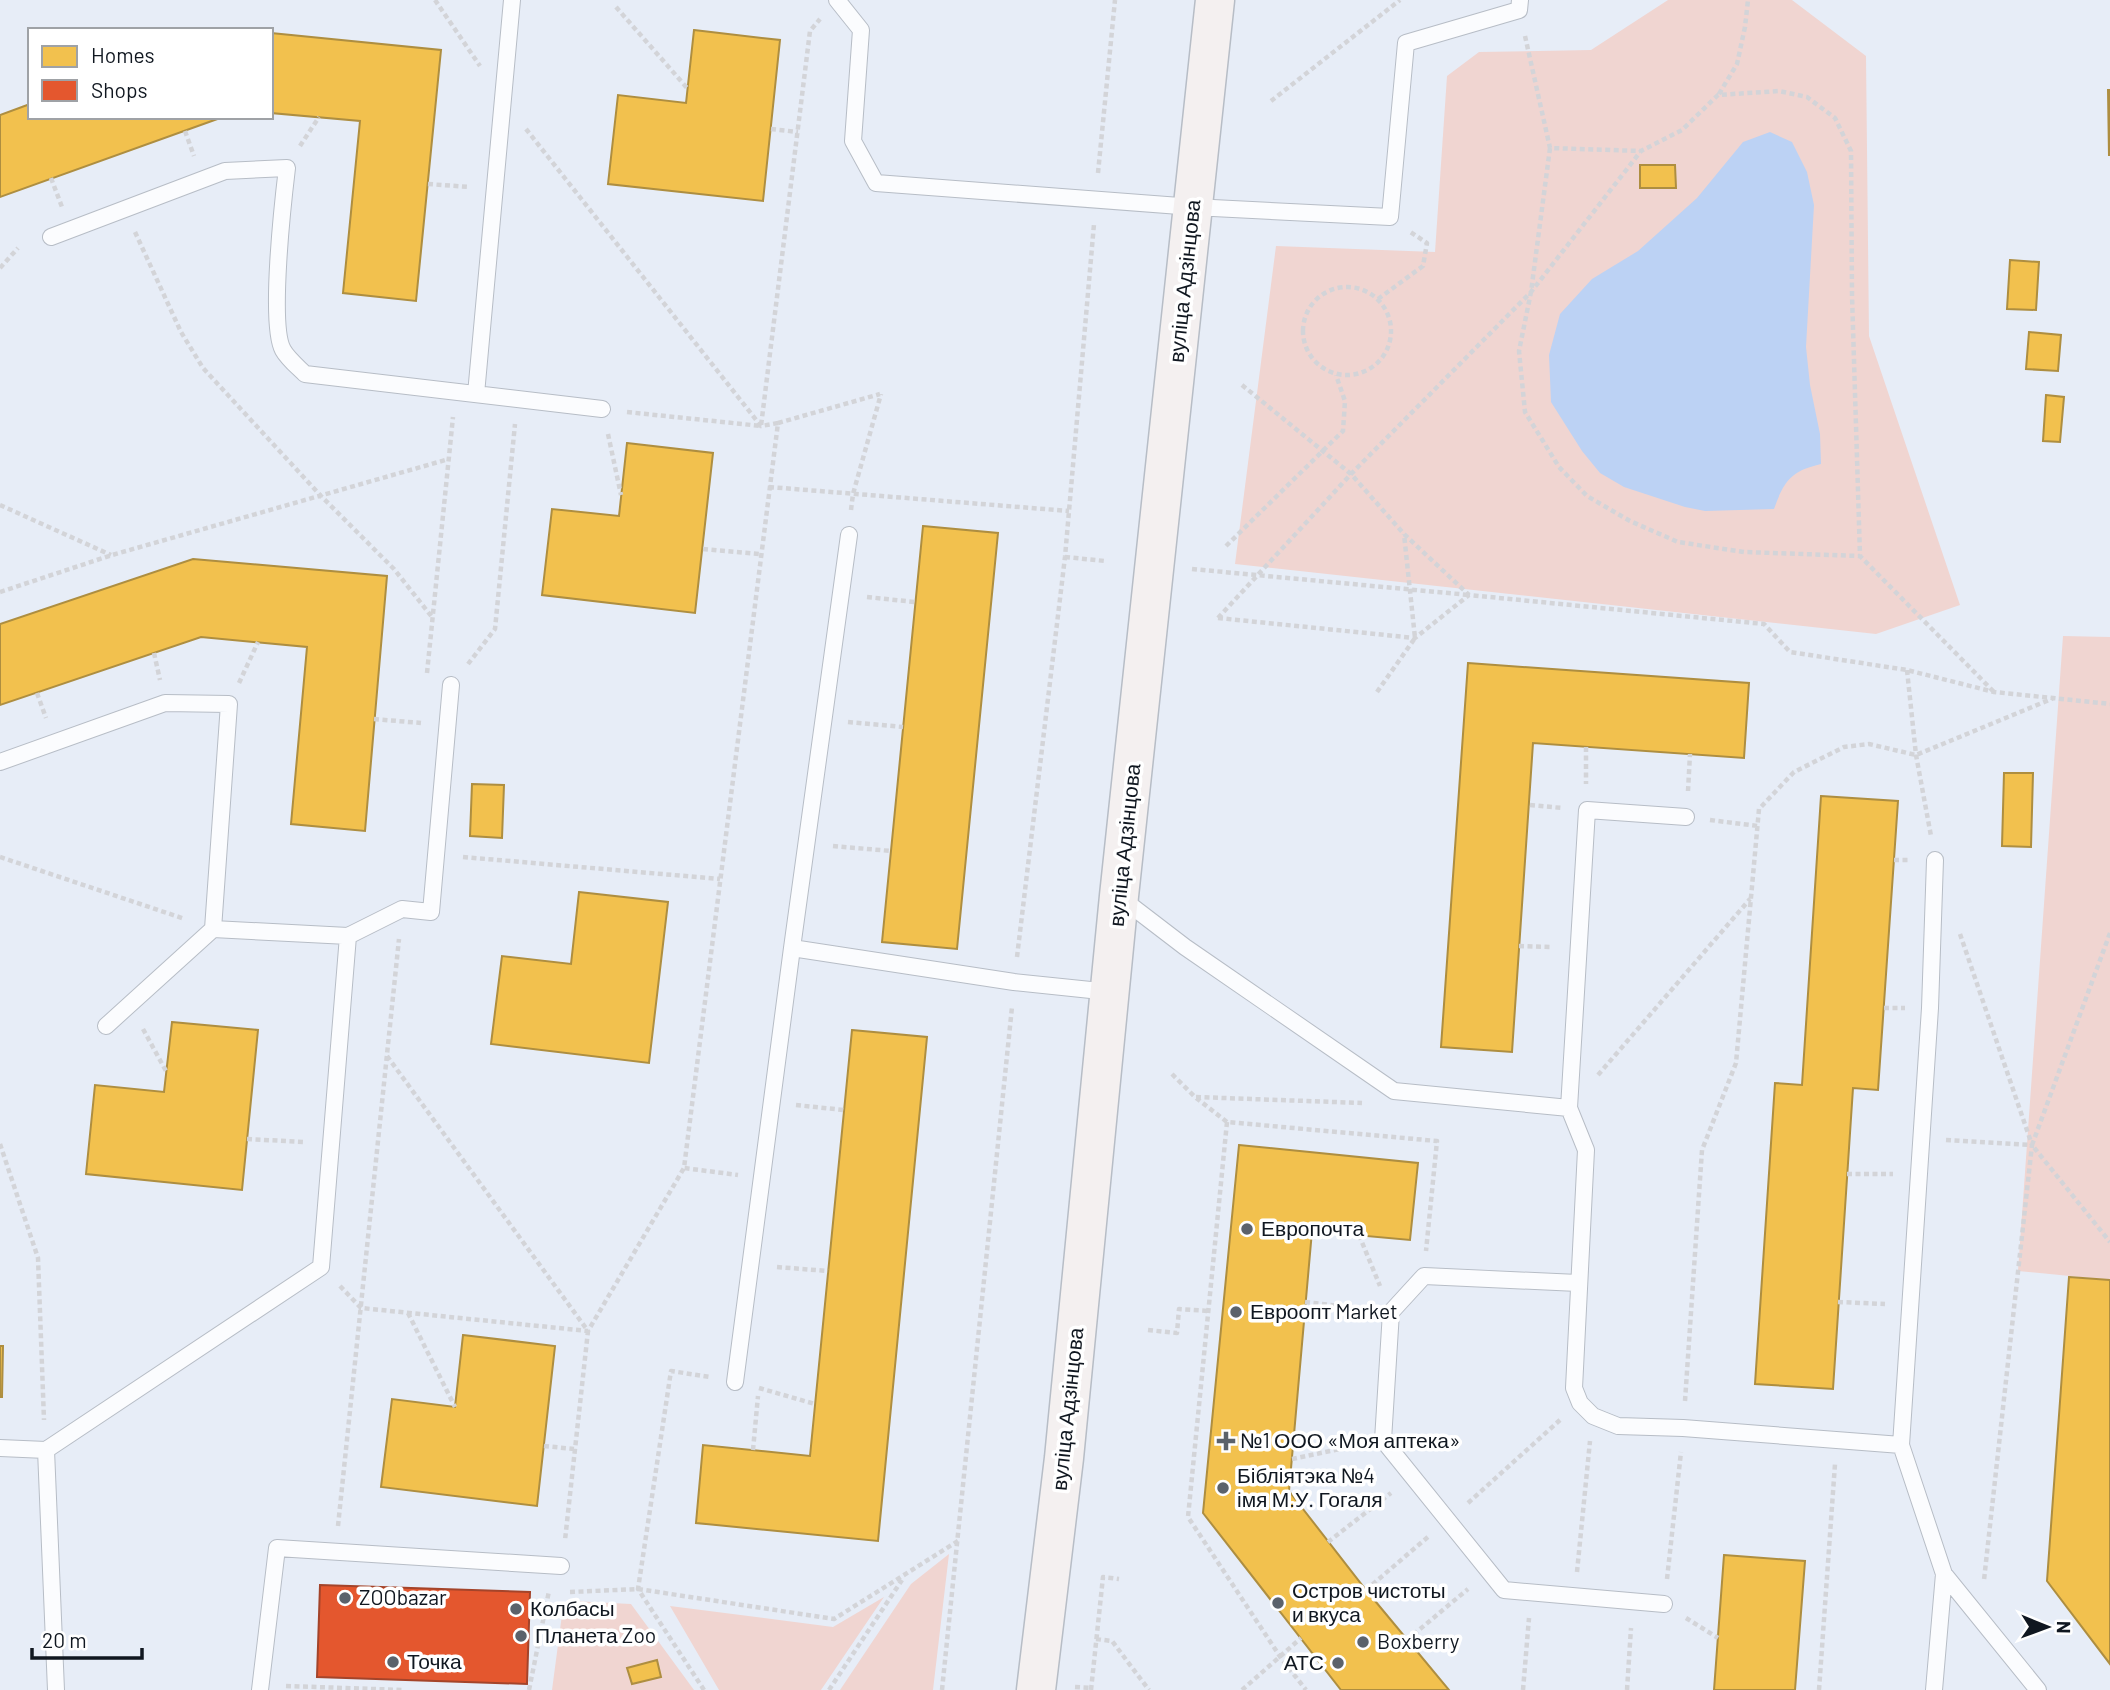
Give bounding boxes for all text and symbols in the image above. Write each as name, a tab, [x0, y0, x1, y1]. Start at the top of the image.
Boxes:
legend	[28, 28, 273, 119]
text: Homes	[91, 42, 155, 67]
text: Shops	[91, 77, 148, 102]
street label: вуліца Адзінцова	[1163, 198, 1205, 364]
street label: вуліца Адзінцова	[1103, 762, 1145, 928]
place label: Европочта	[1261, 1215, 1364, 1240]
marker: Европочта	[1239, 1221, 1255, 1237]
place label: Евроопт Market	[1250, 1298, 1398, 1323]
marker: Евроопт Market	[1228, 1304, 1244, 1320]
street label: вуліца Адзінцова	[1046, 1326, 1088, 1492]
place label: №1 ООО «Моя аптека»	[1240, 1427, 1460, 1452]
marker: №1 ООО «Моя аптека»	[1218, 1433, 1234, 1449]
place label: Бібліятэка №4 імя М.У. Гогаля	[1237, 1462, 1383, 1511]
marker: Бібліятэка №4 імя М.У. Гогаля	[1215, 1480, 1231, 1496]
place label: Остров чистоты и вкуса	[1292, 1577, 1446, 1626]
place label: ZOObazar	[359, 1584, 447, 1609]
marker: ZOObazar	[337, 1590, 353, 1606]
north arrow	[2012, 1592, 2082, 1662]
place label: Колбасы	[530, 1595, 615, 1620]
marker: Остров чистоты и вкуса	[1270, 1595, 1286, 1611]
marker: Колбасы	[508, 1601, 524, 1617]
scale bar	[32, 1616, 142, 1660]
text: N	[2053, 1621, 2076, 1634]
place label: Планета Zoo	[535, 1622, 656, 1647]
text: 20 m	[42, 1627, 87, 1652]
marker: Планета Zoo	[513, 1628, 529, 1644]
place label: Boxberry	[1377, 1628, 1460, 1653]
marker: Boxberry	[1355, 1634, 1371, 1650]
place label: Точка	[407, 1648, 462, 1673]
place label: АТС	[1284, 1649, 1324, 1674]
marker: Точка	[385, 1654, 401, 1670]
marker: АТС	[1330, 1655, 1346, 1671]

